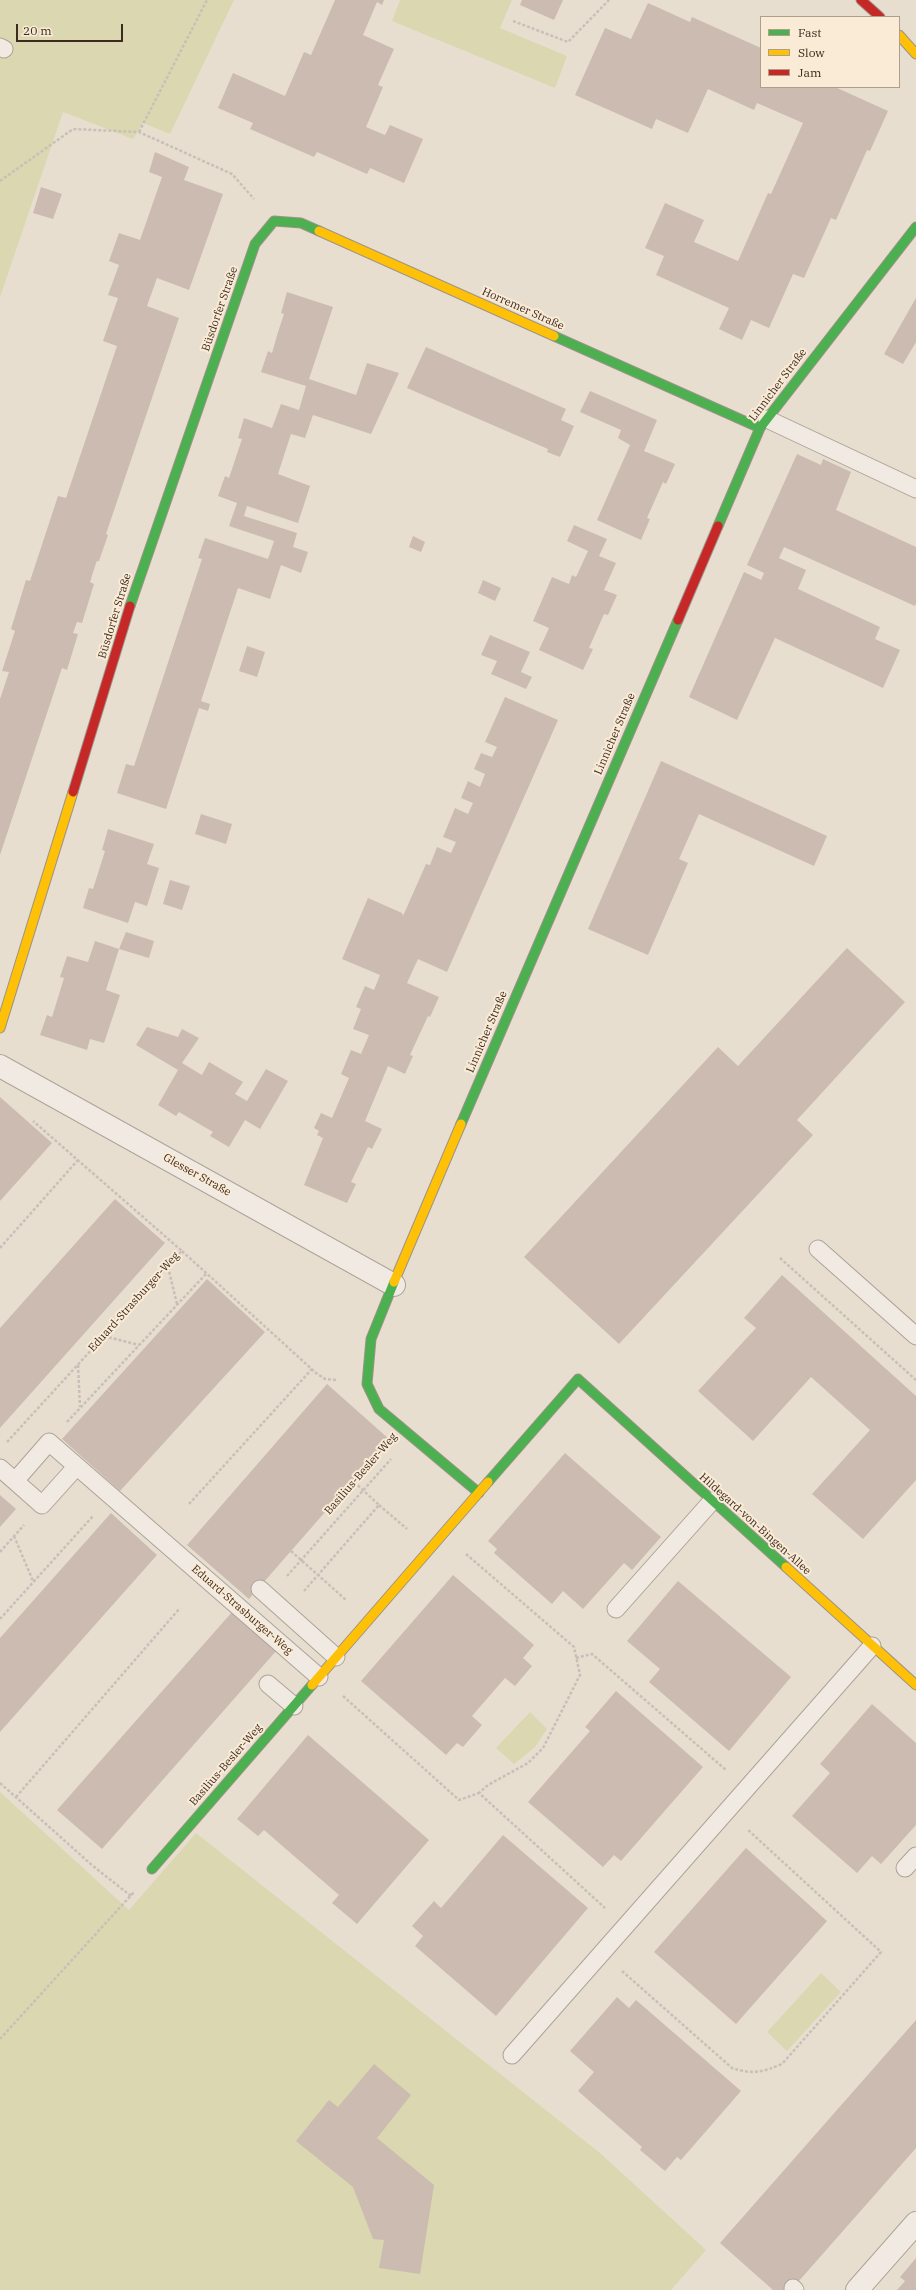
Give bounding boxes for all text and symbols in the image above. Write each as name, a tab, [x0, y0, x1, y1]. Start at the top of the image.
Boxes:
scale bar	[18, 16, 125, 42]
legend	[760, 16, 900, 88]
text: 20 m	[23, 23, 52, 38]
text: Fast	[798, 25, 822, 40]
text: Slow	[798, 45, 825, 60]
text: Jam	[798, 65, 821, 80]
street label: Büsdorfer Straße	[199, 265, 241, 353]
street label: Horremer Straße	[480, 285, 566, 333]
street label: Linnicher Straße	[746, 346, 810, 424]
street label: Büsdorfer Straße	[96, 572, 134, 660]
street label: Linnicher Straße	[592, 691, 638, 777]
street label: Linnicher Straße	[464, 989, 510, 1075]
street label: Glesser Straße	[161, 1151, 233, 1199]
street label: Eduard-Strasburger-Weg	[86, 1249, 182, 1355]
street label: Basilius-Besler-Weg	[322, 1430, 400, 1518]
street label: Hildegard-von-Bingen-Allee	[696, 1470, 814, 1578]
street label: Eduard-Strasburger-Weg	[189, 1562, 295, 1658]
street label: Basilius-Besler-Weg	[187, 1721, 265, 1809]

